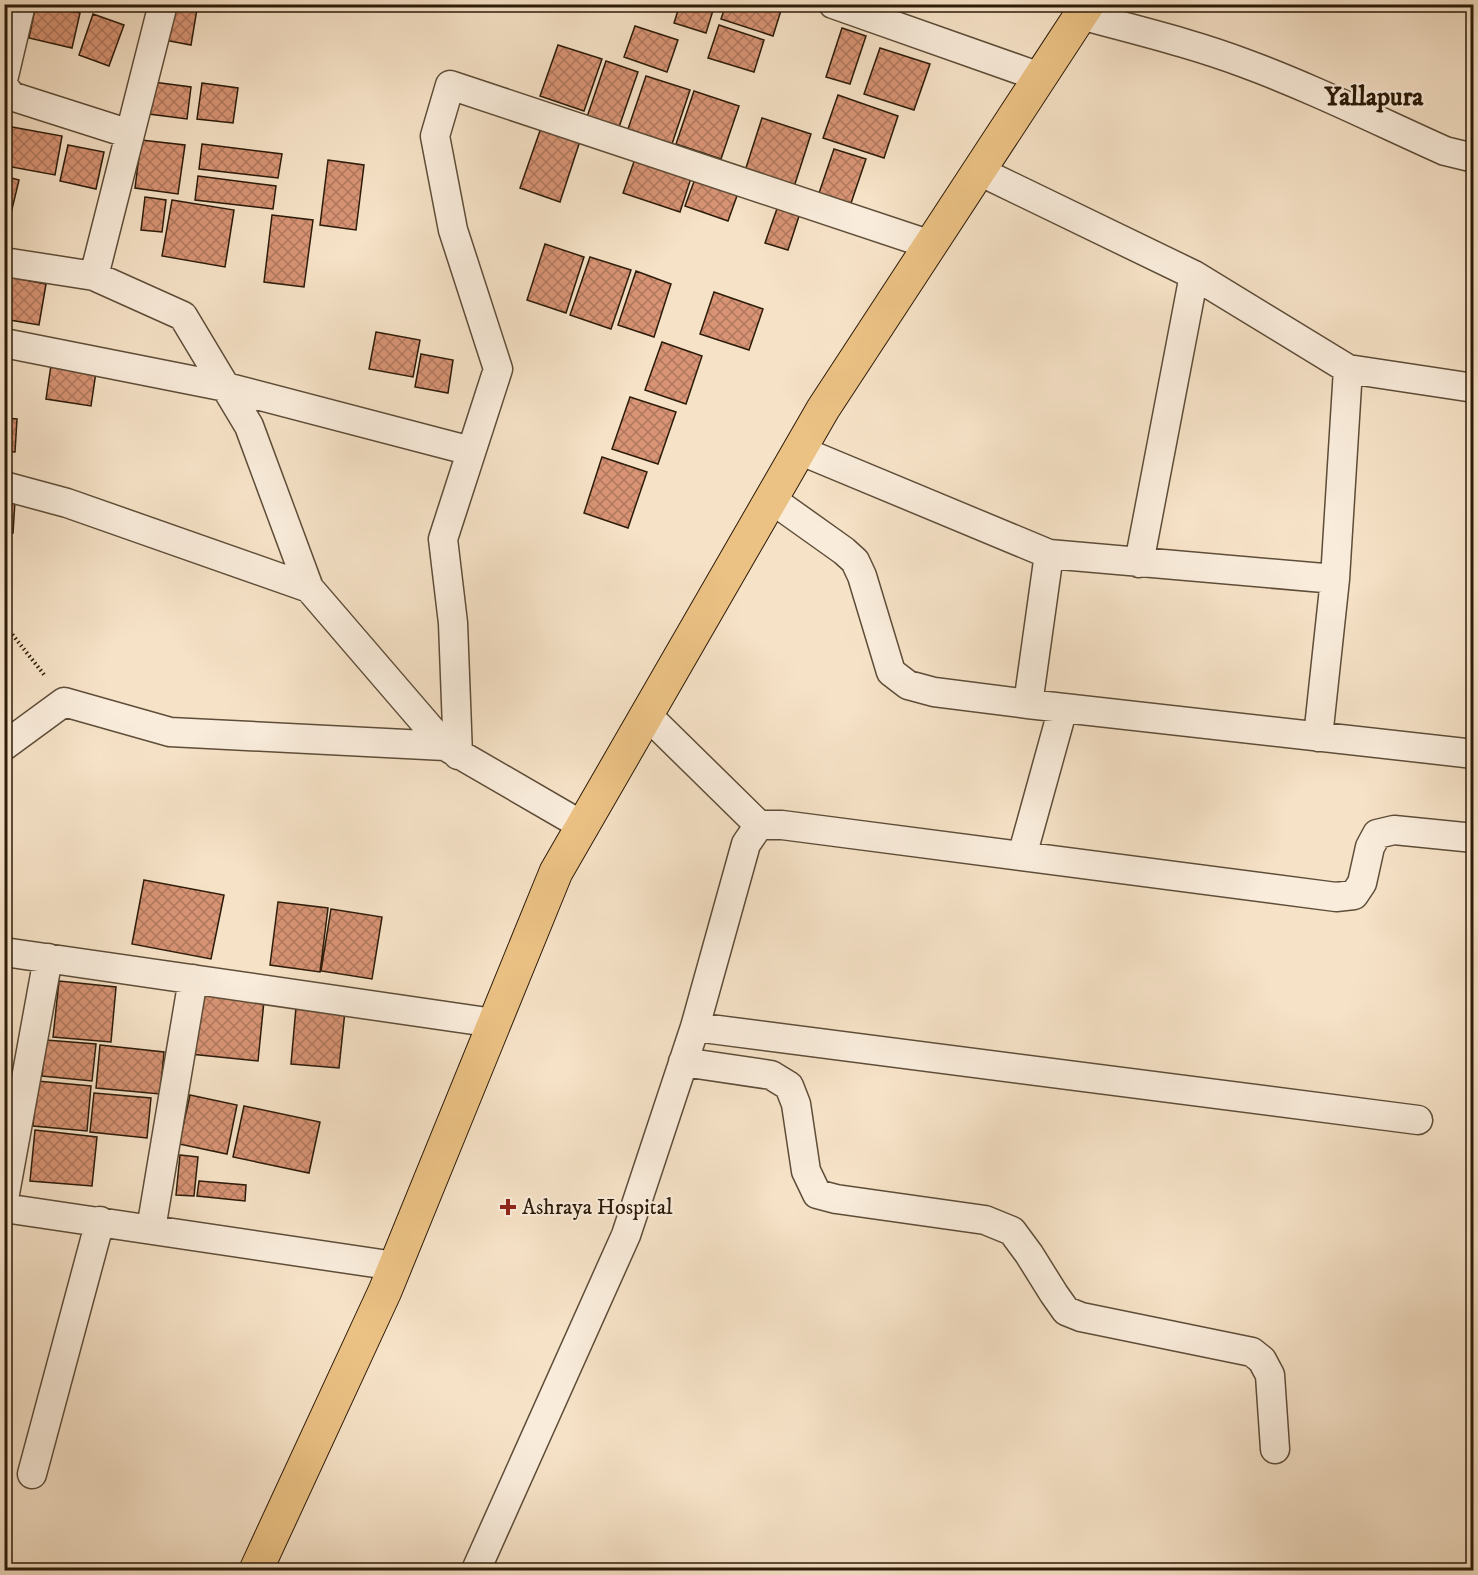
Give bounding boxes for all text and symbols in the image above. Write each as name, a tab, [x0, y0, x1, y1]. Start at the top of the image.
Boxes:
district label: Yallapura	[1324, 81, 1424, 114]
place label: Ashraya Hospital	[522, 1194, 673, 1221]
marker: Ashraya Hospital	[499, 1198, 517, 1216]

